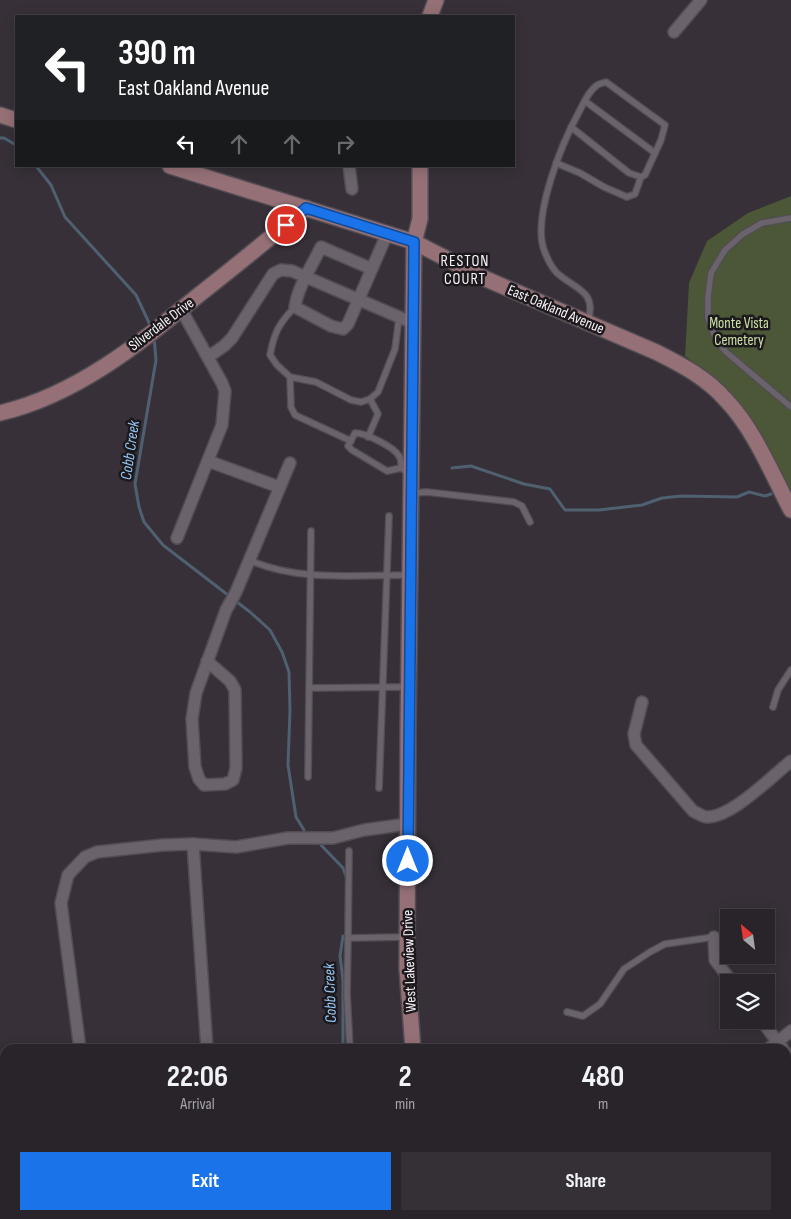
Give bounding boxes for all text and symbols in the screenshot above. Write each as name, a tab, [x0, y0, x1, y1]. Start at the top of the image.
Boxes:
text: 390 m	[118, 32, 196, 75]
icon: left	[35, 35, 100, 100]
text: East Oakland Avenue	[118, 75, 269, 102]
icon: left	[172, 130, 200, 158]
icon: ahead	[225, 130, 253, 158]
icon: ahead	[278, 130, 306, 158]
icon: right	[331, 130, 359, 158]
pin	[265, 204, 307, 246]
icon: arrive	[272, 211, 300, 239]
district label: RESTON COURT	[441, 252, 490, 289]
street label: East Oakland Avenue	[505, 281, 607, 338]
street label: Silverdale Drive	[125, 294, 198, 355]
park label: Monte Vista Cemetery	[709, 314, 769, 350]
water label: Cobb Creek	[117, 418, 144, 481]
position arrow	[381, 834, 433, 886]
north arrow	[720, 909, 775, 964]
map controls	[720, 909, 775, 1029]
street label: West Lakeview Drive	[398, 910, 421, 1012]
water label: Cobb Creek	[320, 962, 341, 1023]
button: layers	[720, 974, 775, 1029]
text: 22:06	[167, 1059, 228, 1095]
text: 2	[398, 1059, 412, 1095]
text: 480	[582, 1059, 624, 1095]
text: Arrival	[180, 1095, 215, 1114]
text: min	[395, 1095, 415, 1114]
text: m	[598, 1095, 608, 1114]
button: Exit	[20, 1152, 391, 1210]
button: Share	[401, 1152, 771, 1210]

